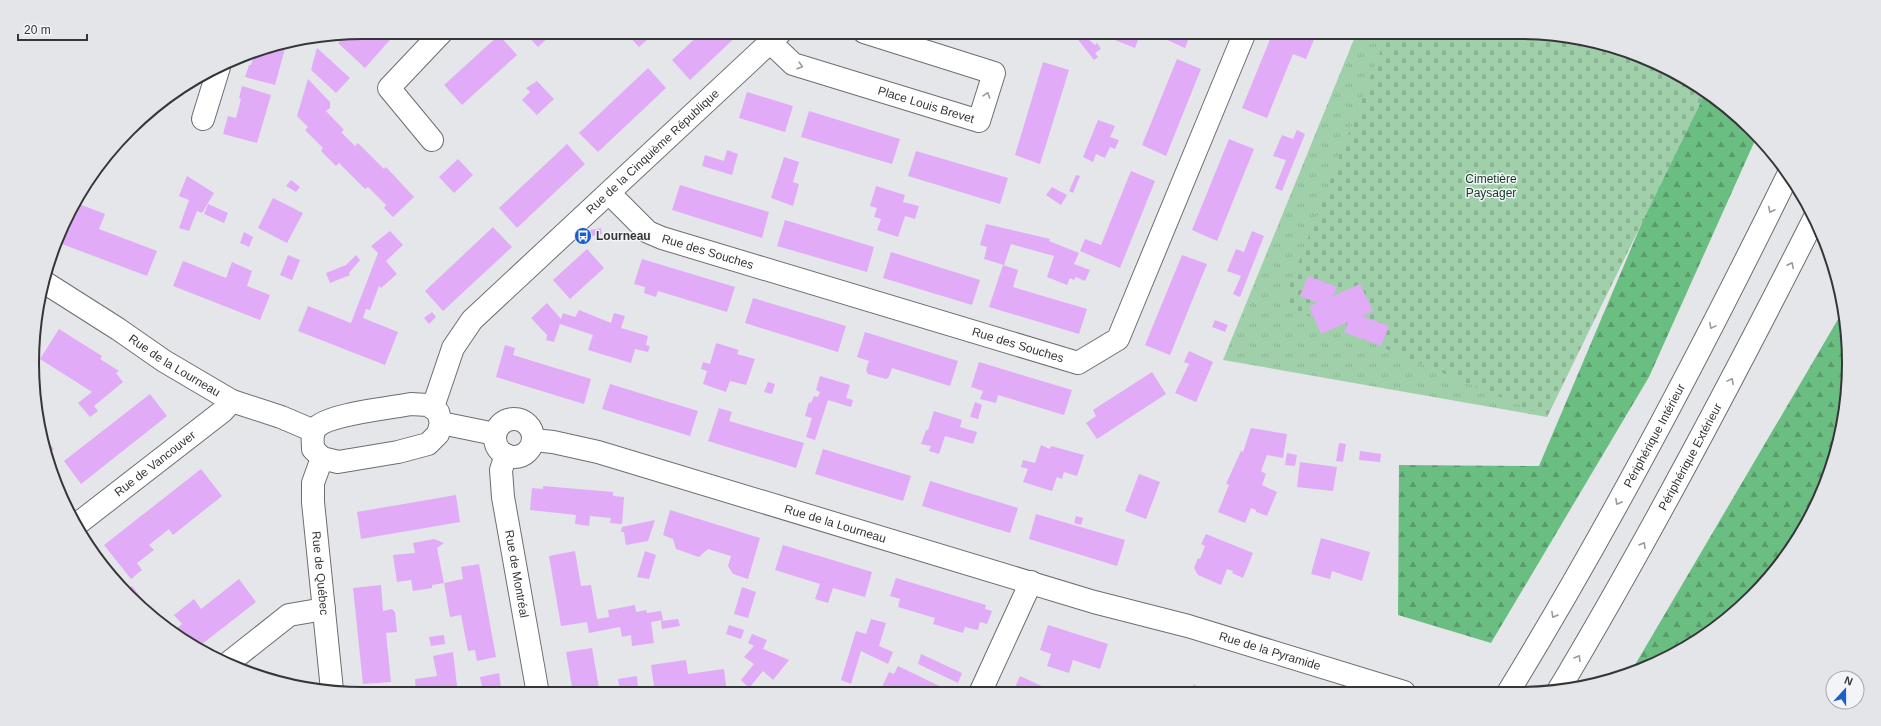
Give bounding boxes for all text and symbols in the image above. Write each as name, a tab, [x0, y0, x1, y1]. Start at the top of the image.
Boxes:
scale bar	[18, 16, 87, 42]
text: 20 m	[24, 23, 51, 37]
one-way arrow	[796, 61, 803, 70]
street label: Place Louis Brevet	[876, 83, 977, 126]
street label: Rue de la Cinquième République	[583, 86, 722, 217]
one-way arrow	[982, 92, 991, 99]
park label: Cimetière Paysager	[1465, 172, 1517, 200]
one-way arrow	[1768, 205, 1776, 213]
bus stop icon: Lourneau	[573, 226, 593, 246]
place label: Lourneau	[596, 229, 651, 243]
street label: Rue des Souches	[660, 231, 755, 272]
one-way arrow	[1786, 262, 1794, 270]
one-way arrow	[1710, 321, 1717, 329]
street label: Rue des Souches	[970, 325, 1065, 365]
street label: Rue de la Lourneau	[126, 332, 223, 400]
one-way arrow	[1727, 378, 1734, 385]
street label: Périphérique Intérieur	[1621, 381, 1688, 490]
street label: Périphérique Extérieur	[1656, 401, 1725, 513]
street label: Rue de Vancouver	[112, 428, 198, 499]
one-way arrow	[1615, 498, 1622, 505]
street label: Rue de la Lourneau	[783, 502, 888, 546]
street label: Rue de Montréal	[502, 529, 531, 619]
street label: Rue de Québec	[309, 530, 331, 616]
one-way arrow	[1639, 542, 1646, 549]
one-way arrow	[1551, 611, 1558, 618]
street label: Rue de la Pyramide	[1217, 629, 1323, 673]
one-way arrow	[1574, 655, 1581, 662]
north arrow	[1825, 670, 1865, 710]
text: N	[1843, 674, 1854, 688]

